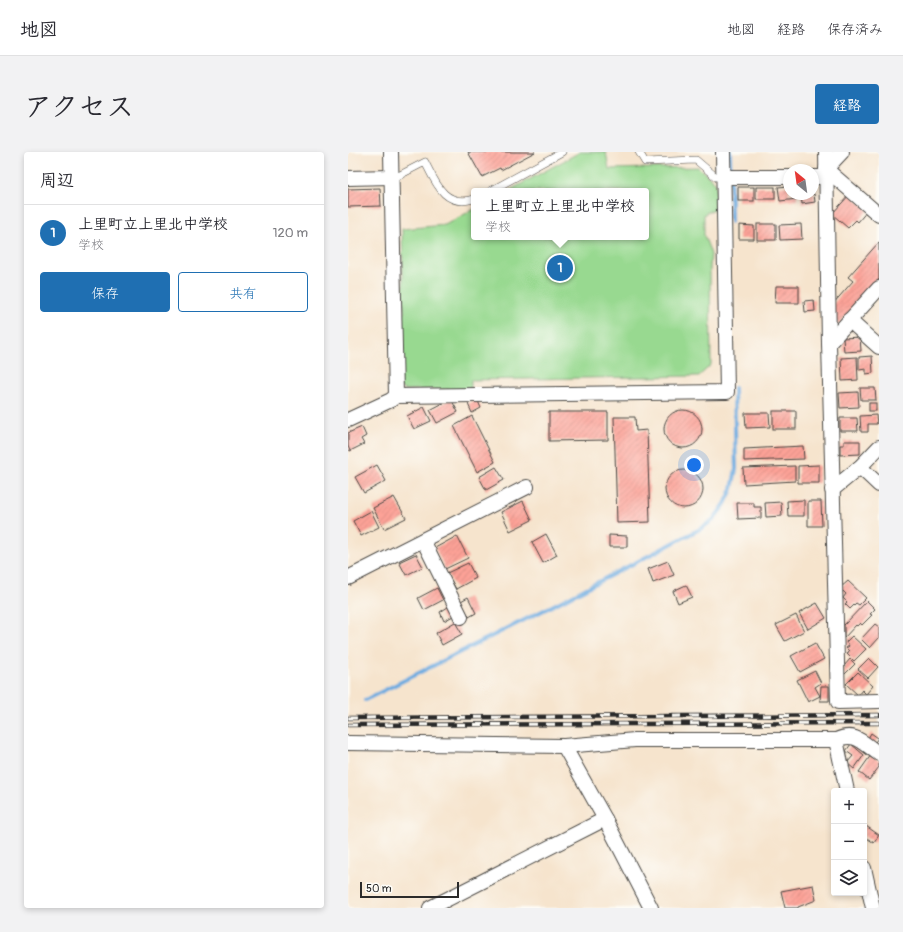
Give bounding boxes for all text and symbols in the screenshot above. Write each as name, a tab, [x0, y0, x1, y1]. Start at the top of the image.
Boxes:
text: 地図	[20, 18, 58, 42]
text: 地図	[727, 21, 755, 38]
text: 経路	[777, 21, 805, 38]
text: 保存済み	[827, 21, 883, 38]
button: 経路	[815, 84, 879, 124]
text: アクセス	[24, 90, 134, 125]
north arrow	[783, 164, 819, 200]
text: 周辺	[40, 170, 74, 191]
popup	[471, 188, 649, 240]
text: 上里町立上里北中学校	[485, 197, 635, 216]
text: 上里町立上里北中学校	[78, 215, 228, 234]
text: 学校	[485, 219, 511, 235]
text: 1	[50, 225, 56, 241]
text: 120 m	[272, 225, 308, 241]
text: 学校	[78, 237, 104, 253]
pin: 1	[547, 253, 573, 283]
button: 保存	[40, 272, 170, 312]
button: 共有	[178, 272, 308, 312]
your location	[684, 455, 704, 475]
map controls	[831, 788, 867, 896]
button: +	[831, 788, 867, 824]
button: −	[831, 824, 867, 860]
button: layers	[831, 860, 867, 896]
scale bar	[360, 880, 459, 899]
text: 50 m	[366, 882, 392, 895]

